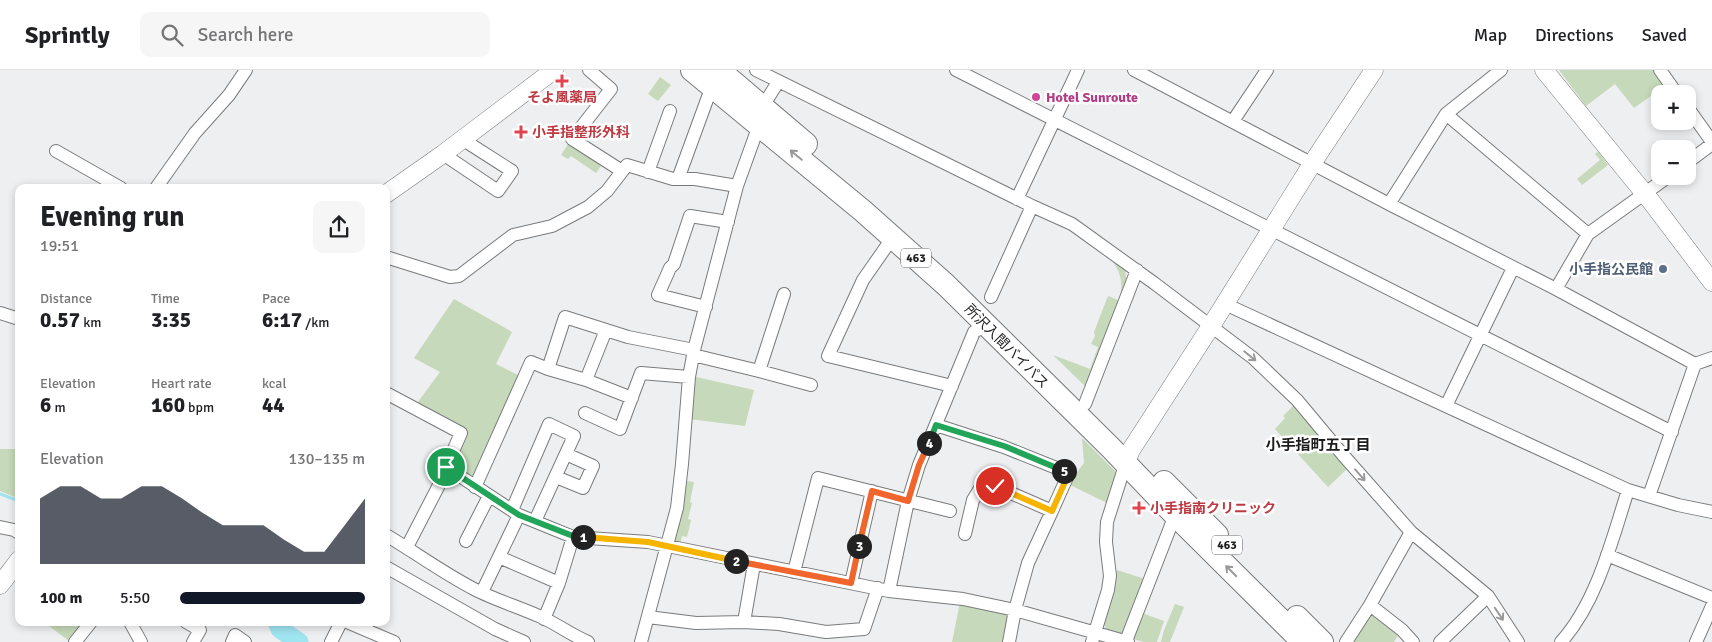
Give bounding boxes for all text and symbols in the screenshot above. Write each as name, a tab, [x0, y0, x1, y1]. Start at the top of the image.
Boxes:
search box	[140, 12, 490, 57]
text: Sprintly	[25, 20, 110, 50]
icon: search	[158, 21, 186, 49]
text: Search here	[198, 23, 294, 47]
text: Map	[1474, 24, 1507, 46]
text: Directions	[1535, 24, 1614, 46]
text: Saved	[1642, 24, 1687, 46]
marker: そよ風薬局	[556, 75, 568, 87]
map controls	[1651, 85, 1696, 185]
button: +	[1651, 85, 1696, 130]
place label: そよ風薬局	[527, 89, 597, 106]
place label: Hotel Sunroute	[1046, 89, 1138, 106]
marker: Hotel Sunroute	[1030, 91, 1042, 103]
place label: 小手指整形外科	[532, 124, 630, 141]
marker: 小手指整形外科	[514, 125, 528, 139]
button: −	[1651, 140, 1696, 185]
one-way arrow	[790, 150, 803, 161]
text: Evening run	[40, 200, 185, 234]
button: share	[313, 201, 365, 253]
text: 19:51	[40, 236, 79, 256]
road number: 463	[901, 248, 931, 268]
place label: 小手指公民館	[1569, 261, 1653, 278]
marker: 小手指公民館	[1657, 263, 1669, 275]
text: Distance	[40, 290, 92, 307]
text: Time	[151, 290, 180, 307]
text: Pace	[262, 290, 290, 307]
street label: 所沢入間バイパス	[961, 301, 1052, 392]
text: 0.57	[40, 307, 80, 333]
text: 3:35	[151, 307, 191, 333]
text: 6:17	[262, 307, 302, 333]
text: km	[80, 314, 101, 331]
text: /km	[302, 314, 329, 331]
one-way arrow	[1243, 350, 1256, 361]
text: Elevation	[40, 375, 96, 392]
text: Heart rate	[151, 375, 212, 392]
text: kcal	[262, 375, 287, 392]
text: 6	[40, 392, 51, 418]
text: 160	[151, 392, 185, 418]
text: 44	[262, 392, 285, 418]
text: m	[51, 399, 66, 416]
text: bpm	[185, 399, 214, 416]
pin: 4	[916, 430, 942, 456]
text: 4	[926, 435, 933, 452]
district label: 小手指町五丁目	[1265, 436, 1371, 454]
pin	[425, 446, 467, 488]
text: Elevation	[40, 449, 104, 469]
text: 130–135 m	[288, 449, 365, 469]
icon: arrive	[432, 453, 460, 481]
pin: 5	[1052, 458, 1076, 484]
text: 5	[1061, 463, 1068, 480]
pin	[974, 465, 1016, 507]
one-way arrow	[1354, 468, 1366, 481]
icon: check	[981, 472, 1009, 500]
place label: 小手指南クリニック	[1150, 500, 1276, 517]
marker: 小手指南クリニック	[1132, 501, 1146, 515]
pin: 1	[570, 524, 596, 550]
text: 1	[580, 529, 587, 546]
pin: 3	[846, 534, 872, 558]
road number: 463	[1212, 536, 1242, 554]
text: 3	[856, 538, 863, 555]
pin: 2	[724, 548, 748, 574]
text: 2	[733, 553, 740, 570]
one-way arrow	[1225, 565, 1238, 577]
text: 100 m	[40, 588, 82, 608]
text: 5:50	[120, 588, 150, 608]
one-way arrow	[1494, 606, 1504, 620]

